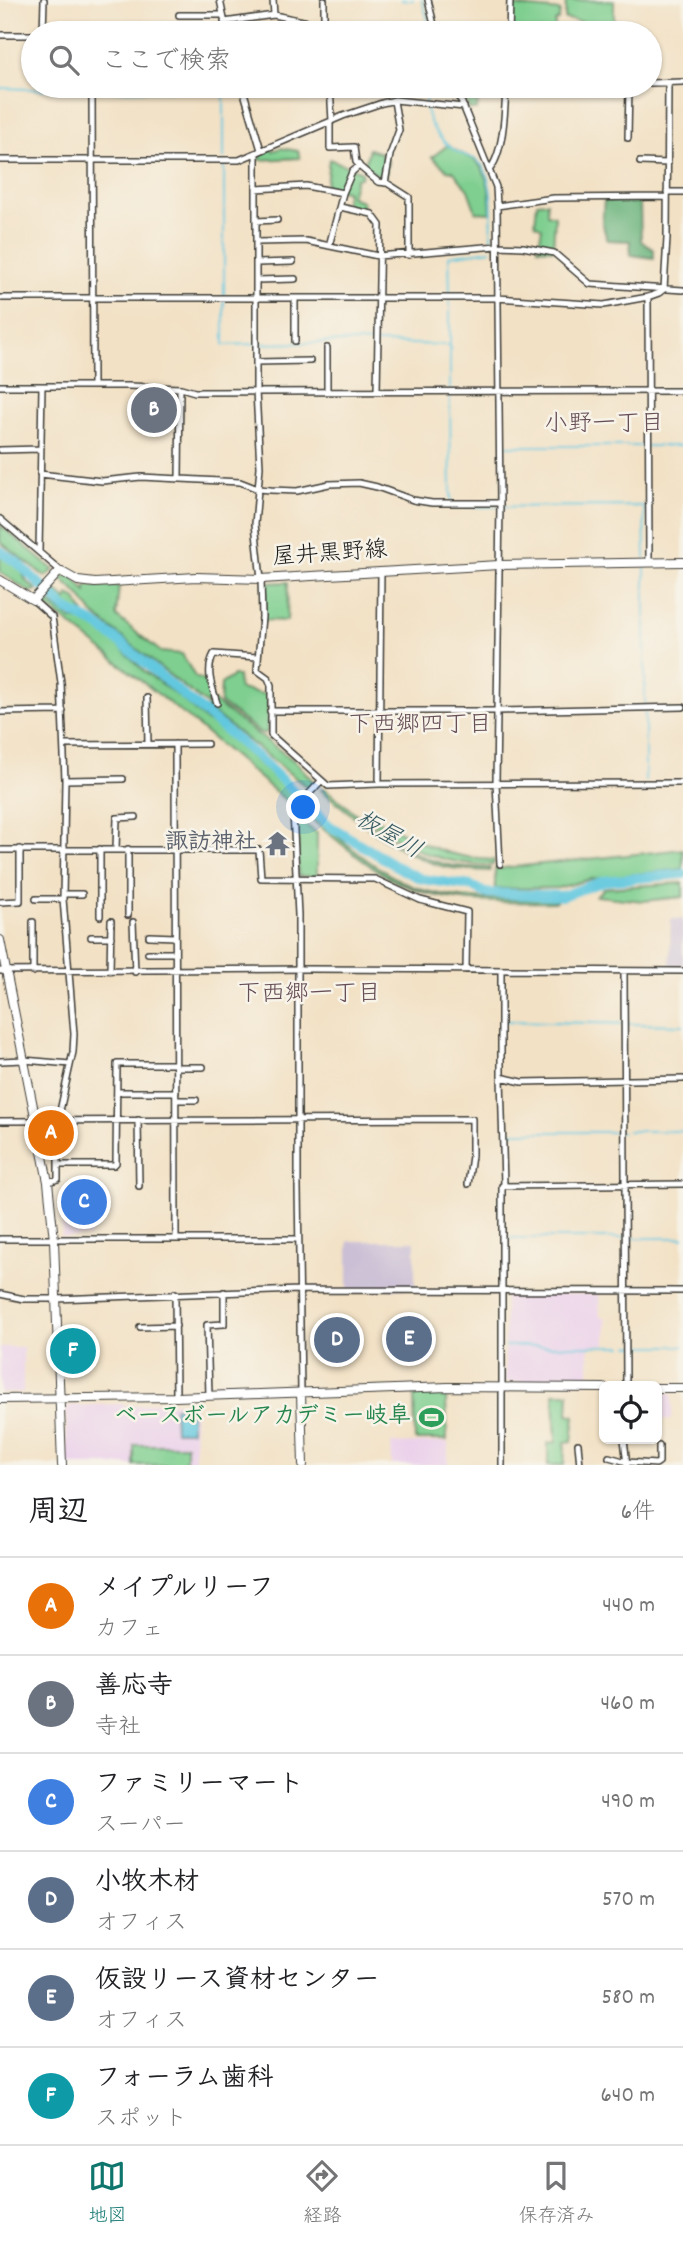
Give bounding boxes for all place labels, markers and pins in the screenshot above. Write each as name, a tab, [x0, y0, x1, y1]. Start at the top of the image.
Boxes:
pin: B	[131, 384, 177, 436]
place label: 諏訪神社	[165, 827, 257, 860]
temple icon: 諏訪神社	[263, 829, 291, 857]
pin: A	[28, 1107, 74, 1159]
pin: C	[61, 1176, 107, 1228]
pin: E	[386, 1313, 432, 1365]
pin: D	[314, 1314, 360, 1366]
pin: F	[50, 1325, 96, 1377]
place label: ベースボールアカデミー岐阜	[114, 1401, 411, 1434]
sports icon: ベースボールアカデミー岐阜	[417, 1403, 445, 1431]

